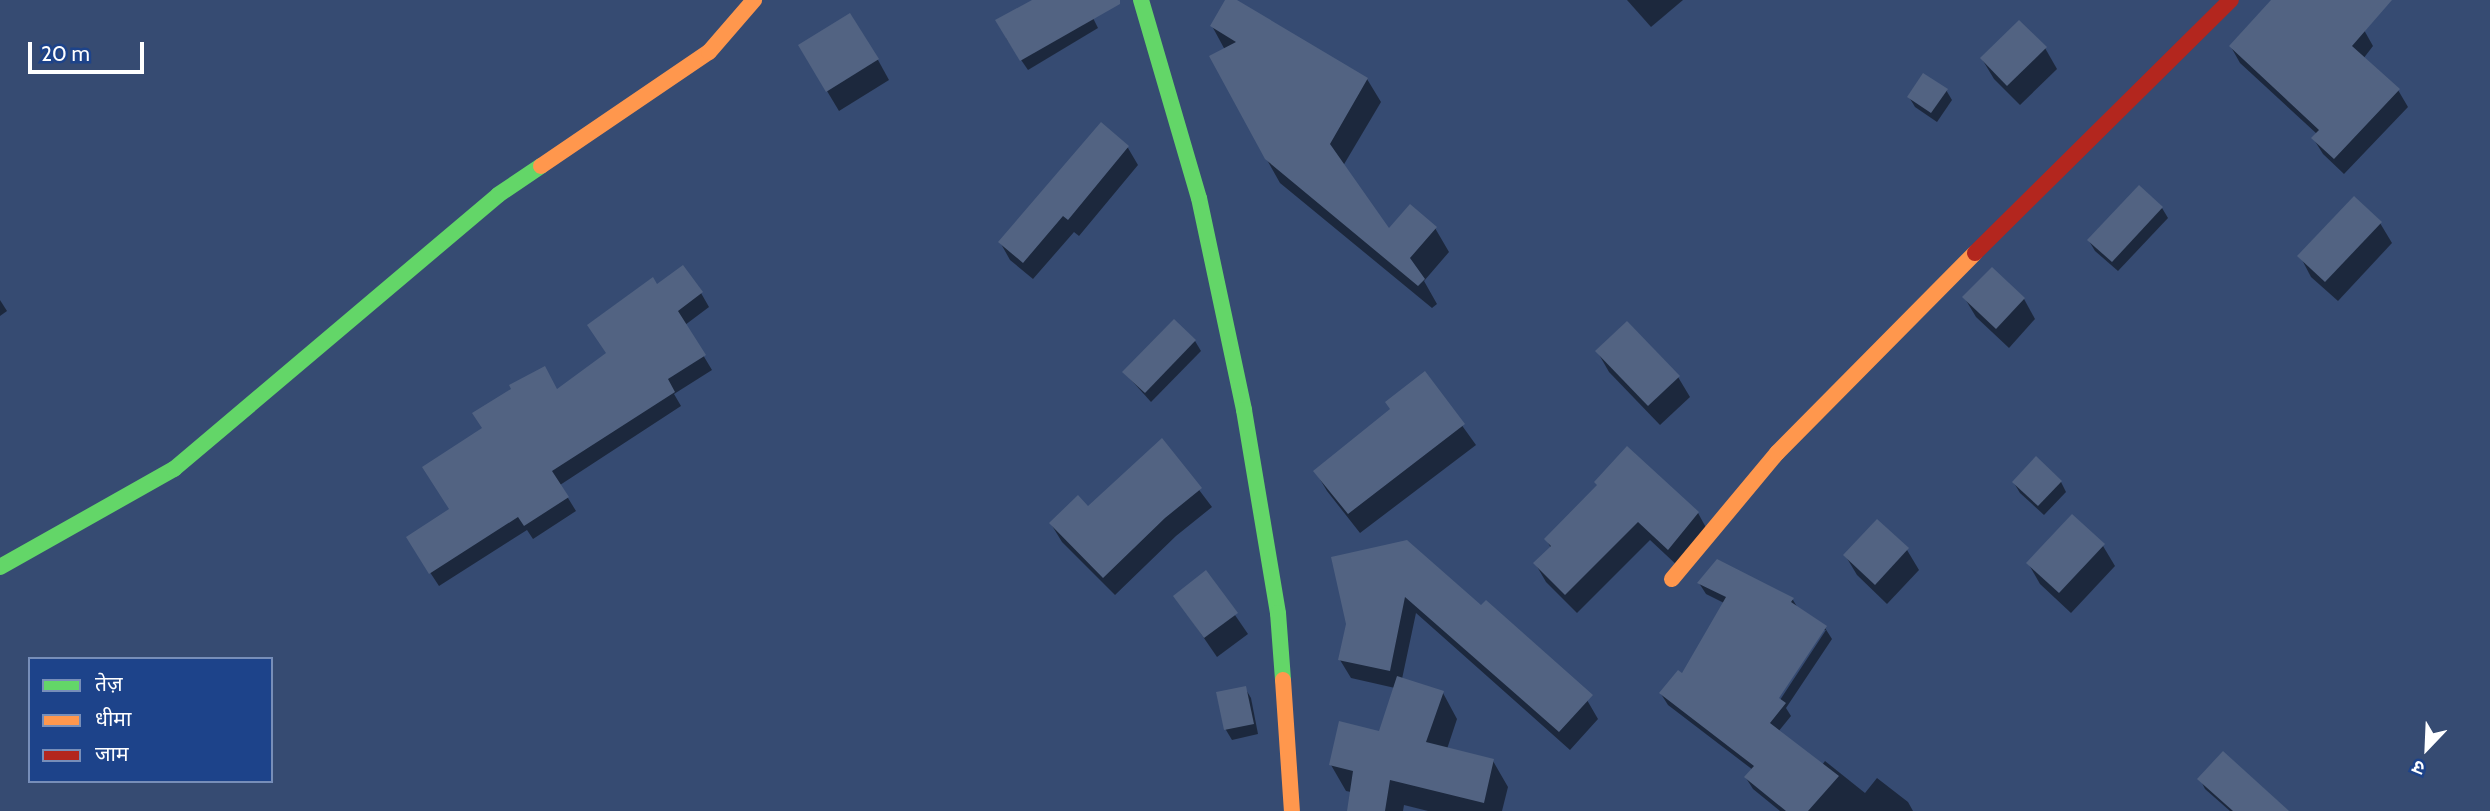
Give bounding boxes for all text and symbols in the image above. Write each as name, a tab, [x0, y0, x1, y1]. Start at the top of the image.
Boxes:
scale bar	[32, 28, 147, 72]
text: 20 m	[41, 41, 90, 66]
legend	[28, 657, 273, 783]
text: तेज़	[95, 671, 123, 696]
text: धीमा	[95, 706, 131, 731]
north arrow	[2392, 713, 2462, 783]
text: जाम	[95, 741, 129, 766]
text: उ	[2409, 755, 2428, 781]

